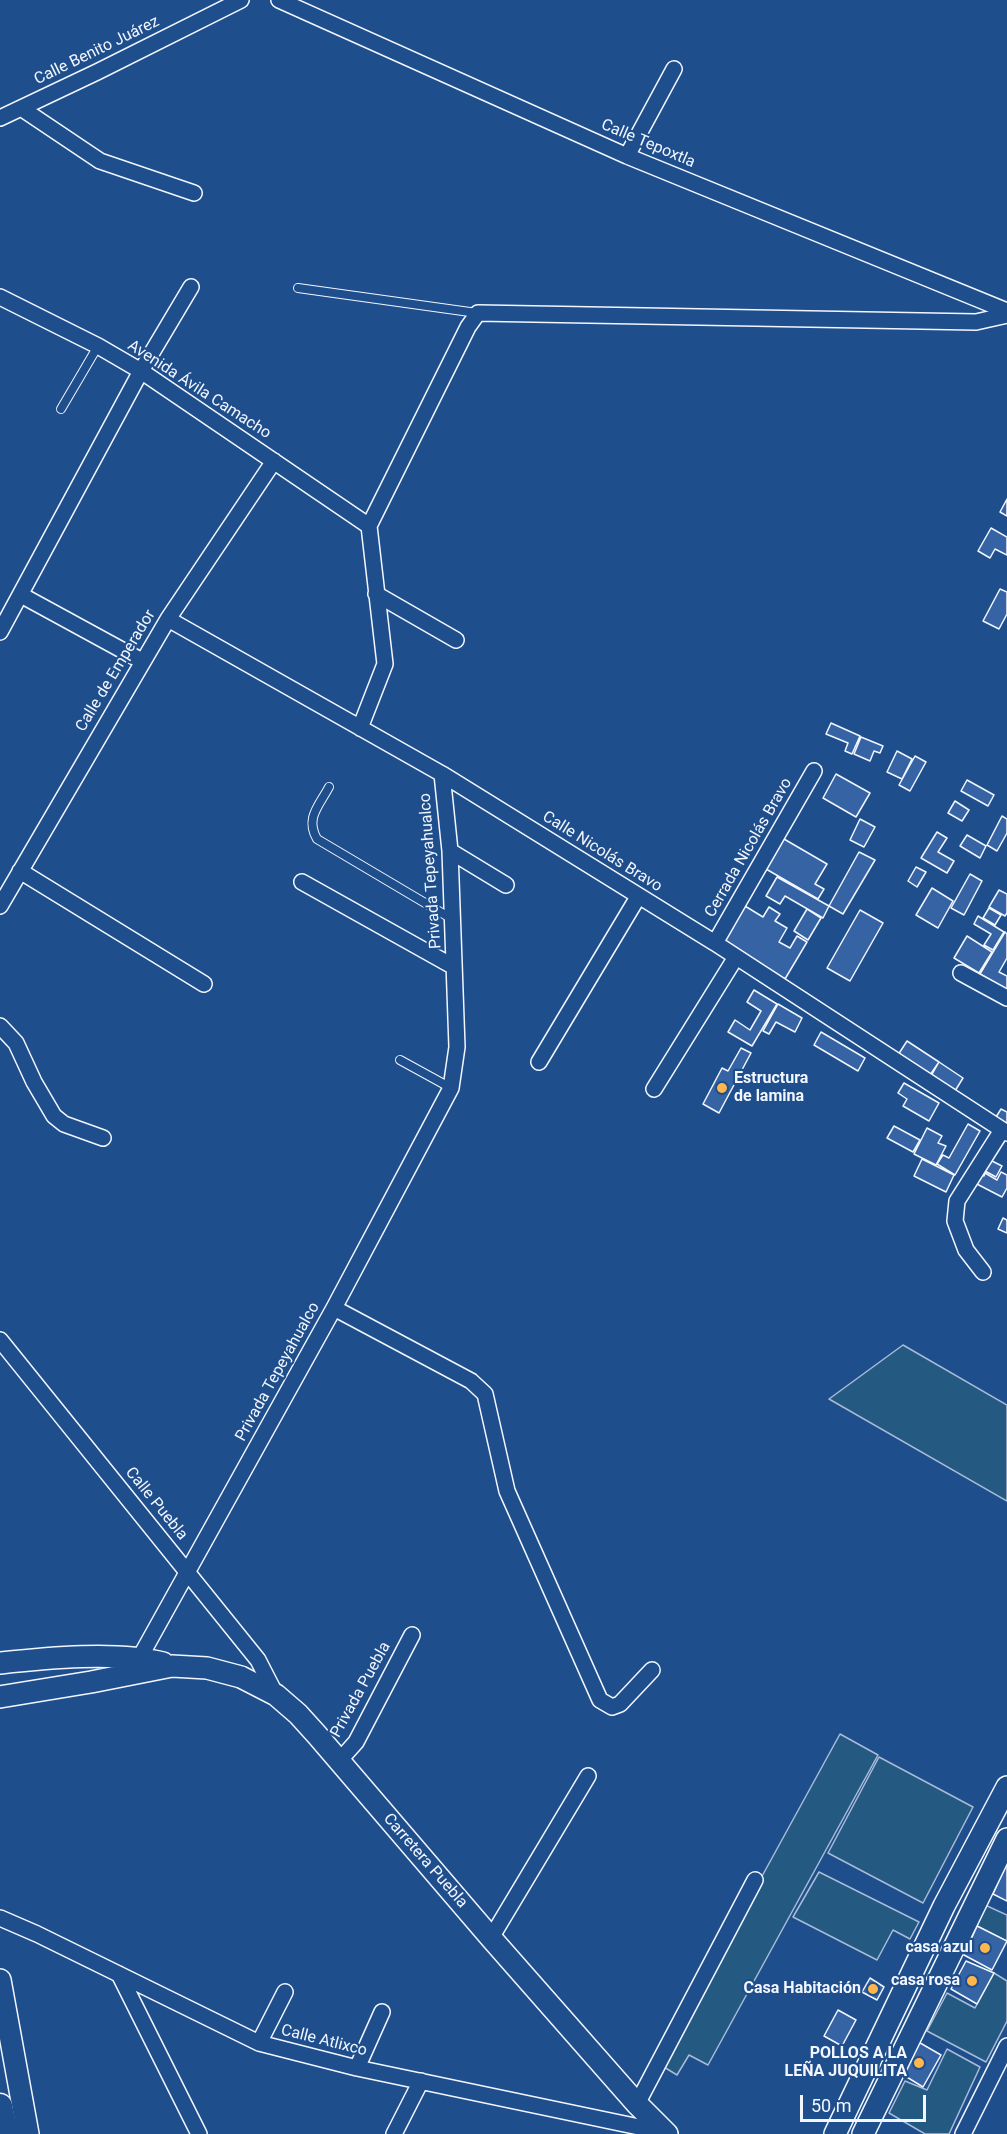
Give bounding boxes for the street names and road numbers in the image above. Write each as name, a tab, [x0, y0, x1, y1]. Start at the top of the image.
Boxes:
street label: Calle Benito Juárez	[31, 12, 163, 90]
street label: Calle Tepoxtla	[598, 116, 698, 172]
street label: Avenida Ávila Camacho	[124, 336, 274, 444]
street label: Calle de Emperador	[72, 607, 160, 735]
street label: Cerrada Nicolás Bravo	[701, 775, 797, 921]
street label: Privada Tepeyahualco	[416, 793, 446, 949]
street label: Calle Nicolás Bravo	[539, 807, 665, 897]
street label: Privada Tepeyahualco	[232, 1299, 324, 1445]
street label: Calle Puebla	[121, 1464, 191, 1544]
street label: Privada Puebla	[327, 1639, 395, 1741]
street label: Carretera Puebla	[379, 1810, 471, 1912]
street label: Calle Atlixco	[279, 2021, 369, 2061]

